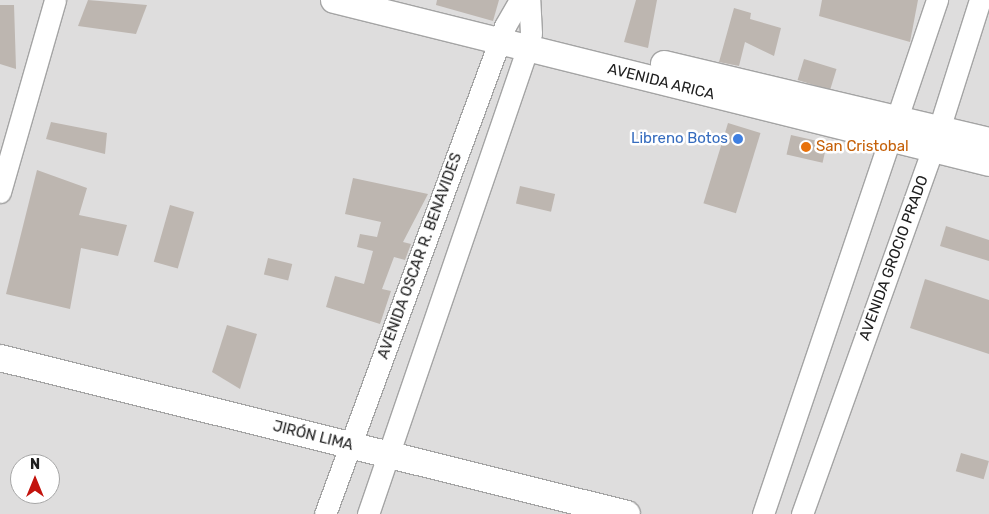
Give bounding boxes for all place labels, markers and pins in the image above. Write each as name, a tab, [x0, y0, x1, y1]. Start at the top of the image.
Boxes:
place label: Libreno Botos	[631, 130, 728, 148]
marker: Libreno Botos	[732, 133, 744, 145]
place label: San Cristobal	[816, 138, 909, 156]
marker: San Cristobal	[800, 141, 812, 153]

